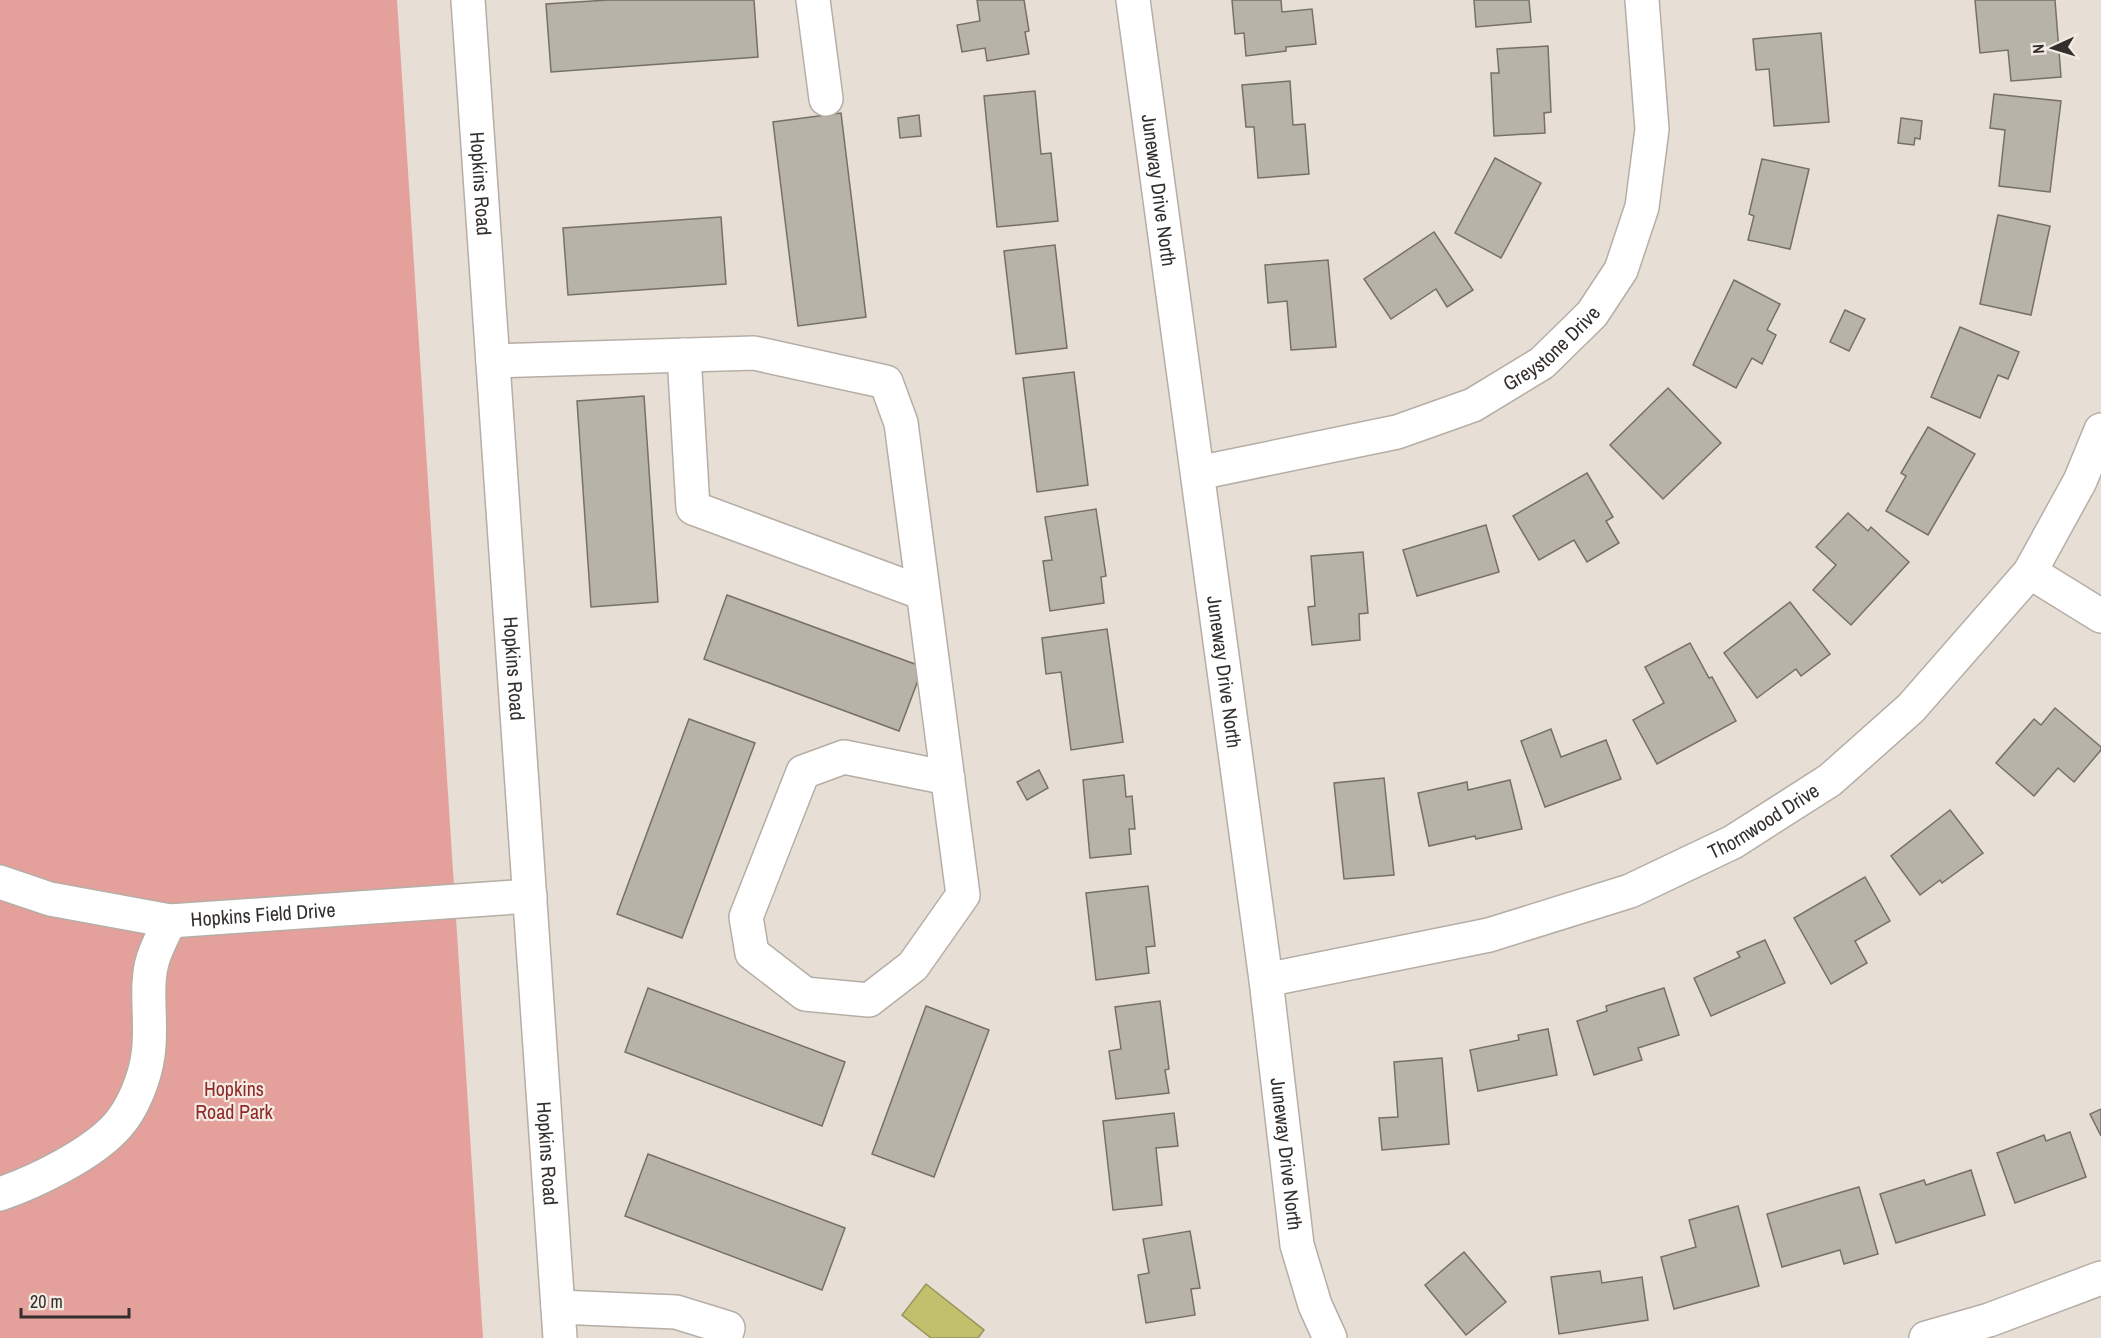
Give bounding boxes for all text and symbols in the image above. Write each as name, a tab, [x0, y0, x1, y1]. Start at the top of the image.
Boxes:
north arrow	[2023, 18, 2083, 78]
text: N	[2027, 44, 2049, 55]
street label: Juneway Drive North	[1136, 112, 1183, 268]
street label: Hopkins Road	[464, 131, 498, 236]
street label: Greystone Drive	[1498, 301, 1606, 397]
street label: Juneway Drive North	[1201, 594, 1248, 749]
street label: Hopkins Road	[497, 616, 531, 721]
street label: Thornwood Drive	[1703, 777, 1824, 865]
street label: Hopkins Field Drive	[190, 896, 336, 933]
park label: Hopkins Road Park	[195, 1075, 274, 1125]
street label: Juneway Drive North	[1265, 1076, 1309, 1231]
street label: Hopkins Road	[531, 1100, 565, 1206]
scale bar	[21, 1281, 129, 1319]
text: 20 m	[30, 1289, 63, 1314]

